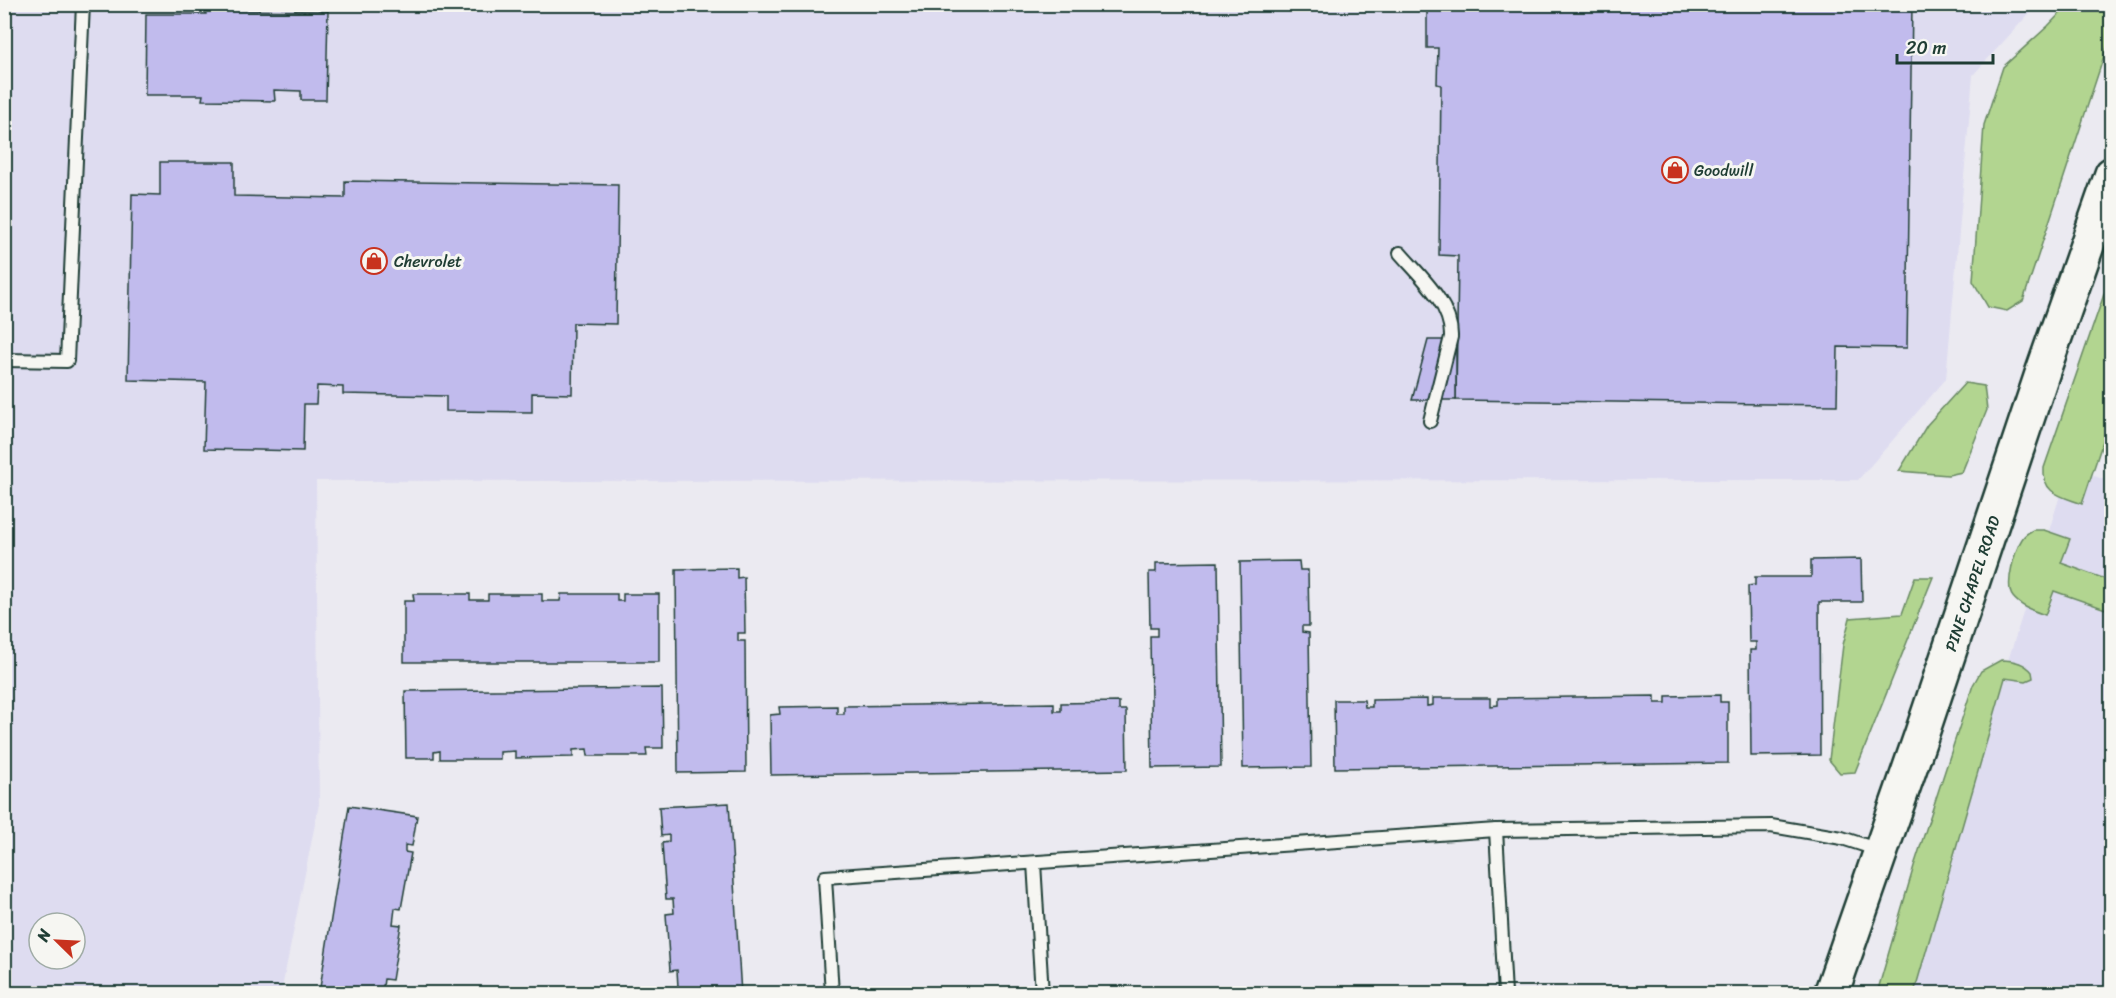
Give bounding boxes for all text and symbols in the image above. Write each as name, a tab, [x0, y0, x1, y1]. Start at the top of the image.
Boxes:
scale bar	[1897, 27, 1993, 65]
text: 20 m	[1906, 32, 1946, 64]
shop icon: Goodwill	[1660, 155, 1690, 185]
place label: Goodwill	[1694, 156, 1754, 185]
shop icon: Chevrolet	[359, 246, 389, 276]
place label: Chevrolet	[394, 247, 462, 276]
street label: PINE CHAPEL ROAD	[1936, 511, 2008, 655]
north arrow	[27, 911, 87, 971]
text: N	[28, 923, 60, 947]

